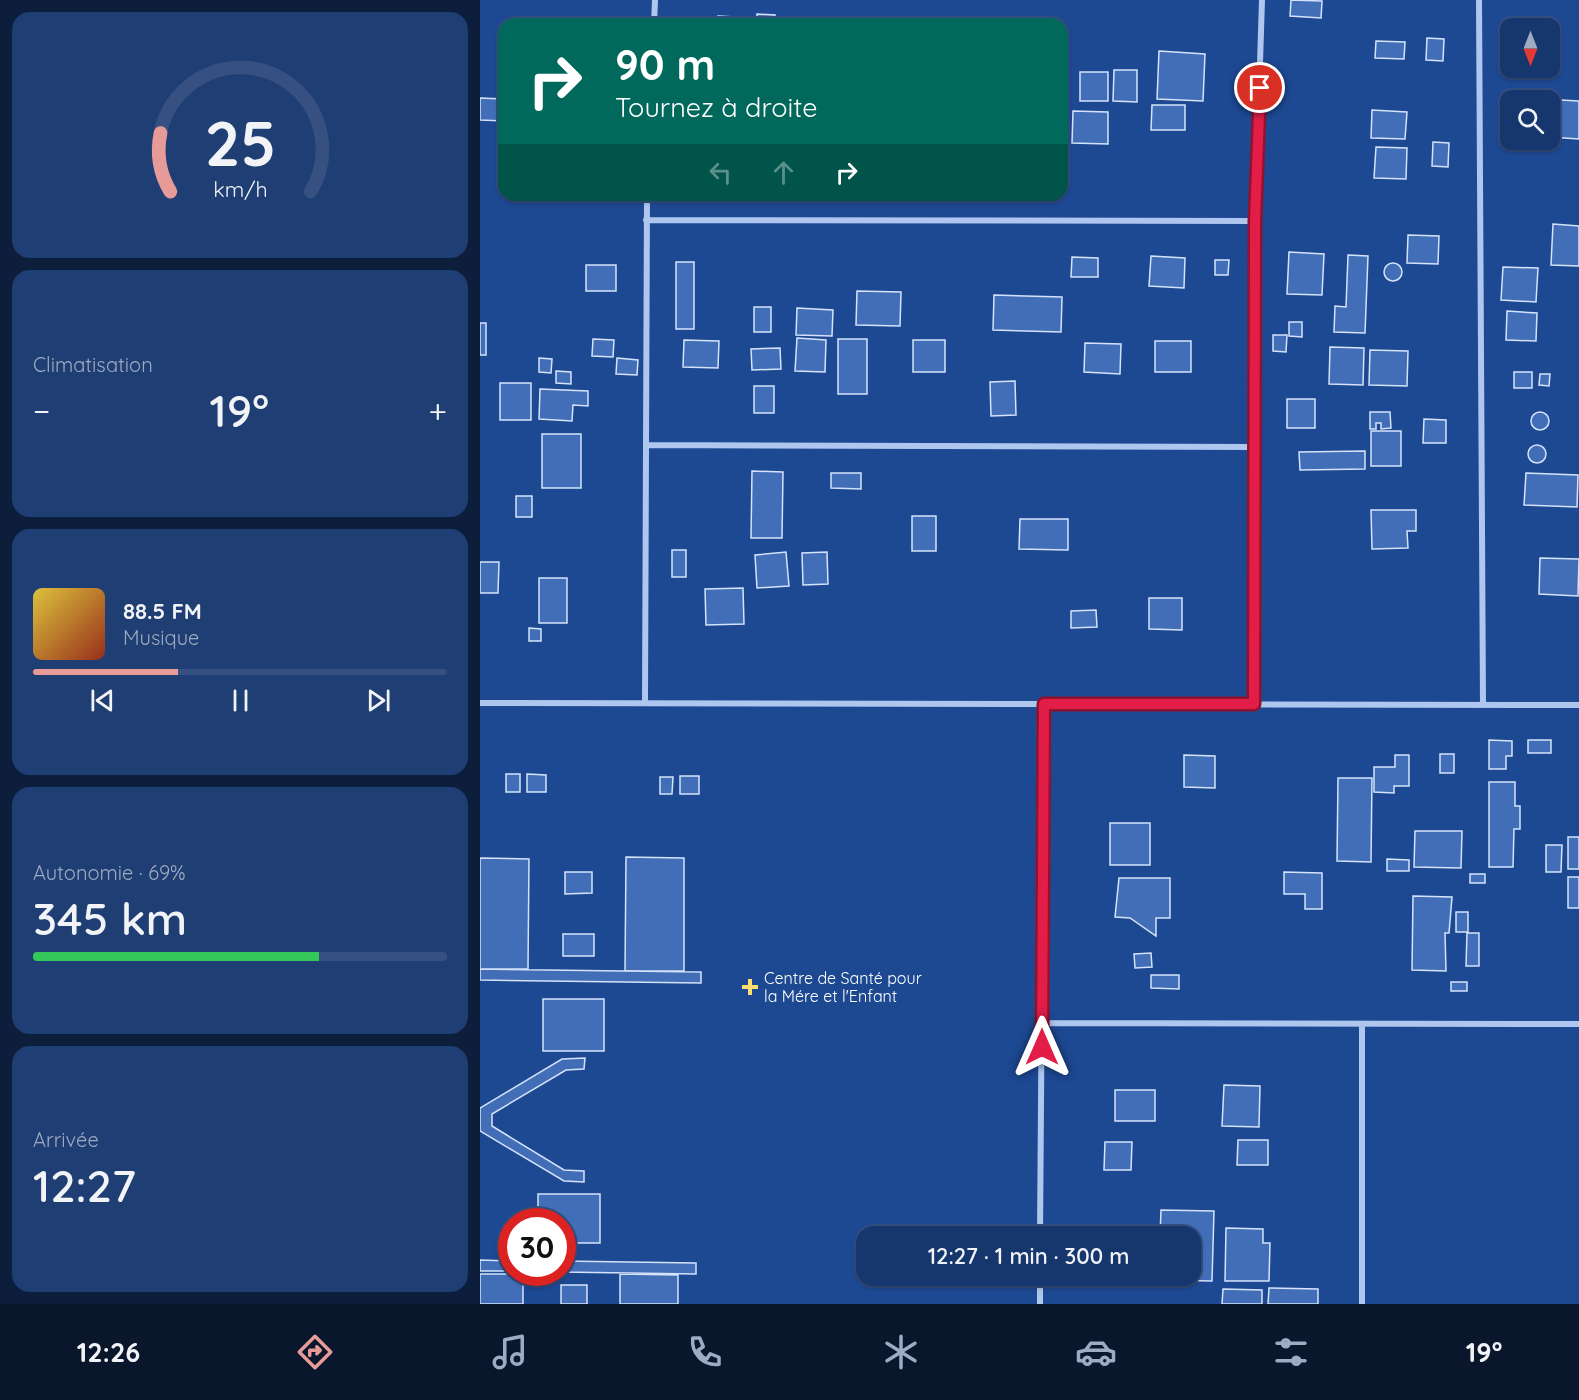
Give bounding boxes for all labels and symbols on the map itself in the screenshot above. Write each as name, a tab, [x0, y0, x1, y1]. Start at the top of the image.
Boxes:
north arrow	[1500, 18, 1560, 78]
pin	[1234, 62, 1285, 113]
place label: Centre de Santé pour la Mére et l'Enfant	[764, 968, 922, 1006]
marker: Centre de Santé pour la Mére et l'Enfant	[741, 978, 759, 996]
position arrow	[1010, 1015, 1074, 1079]
speed limit sign: 30	[498, 1208, 576, 1286]

